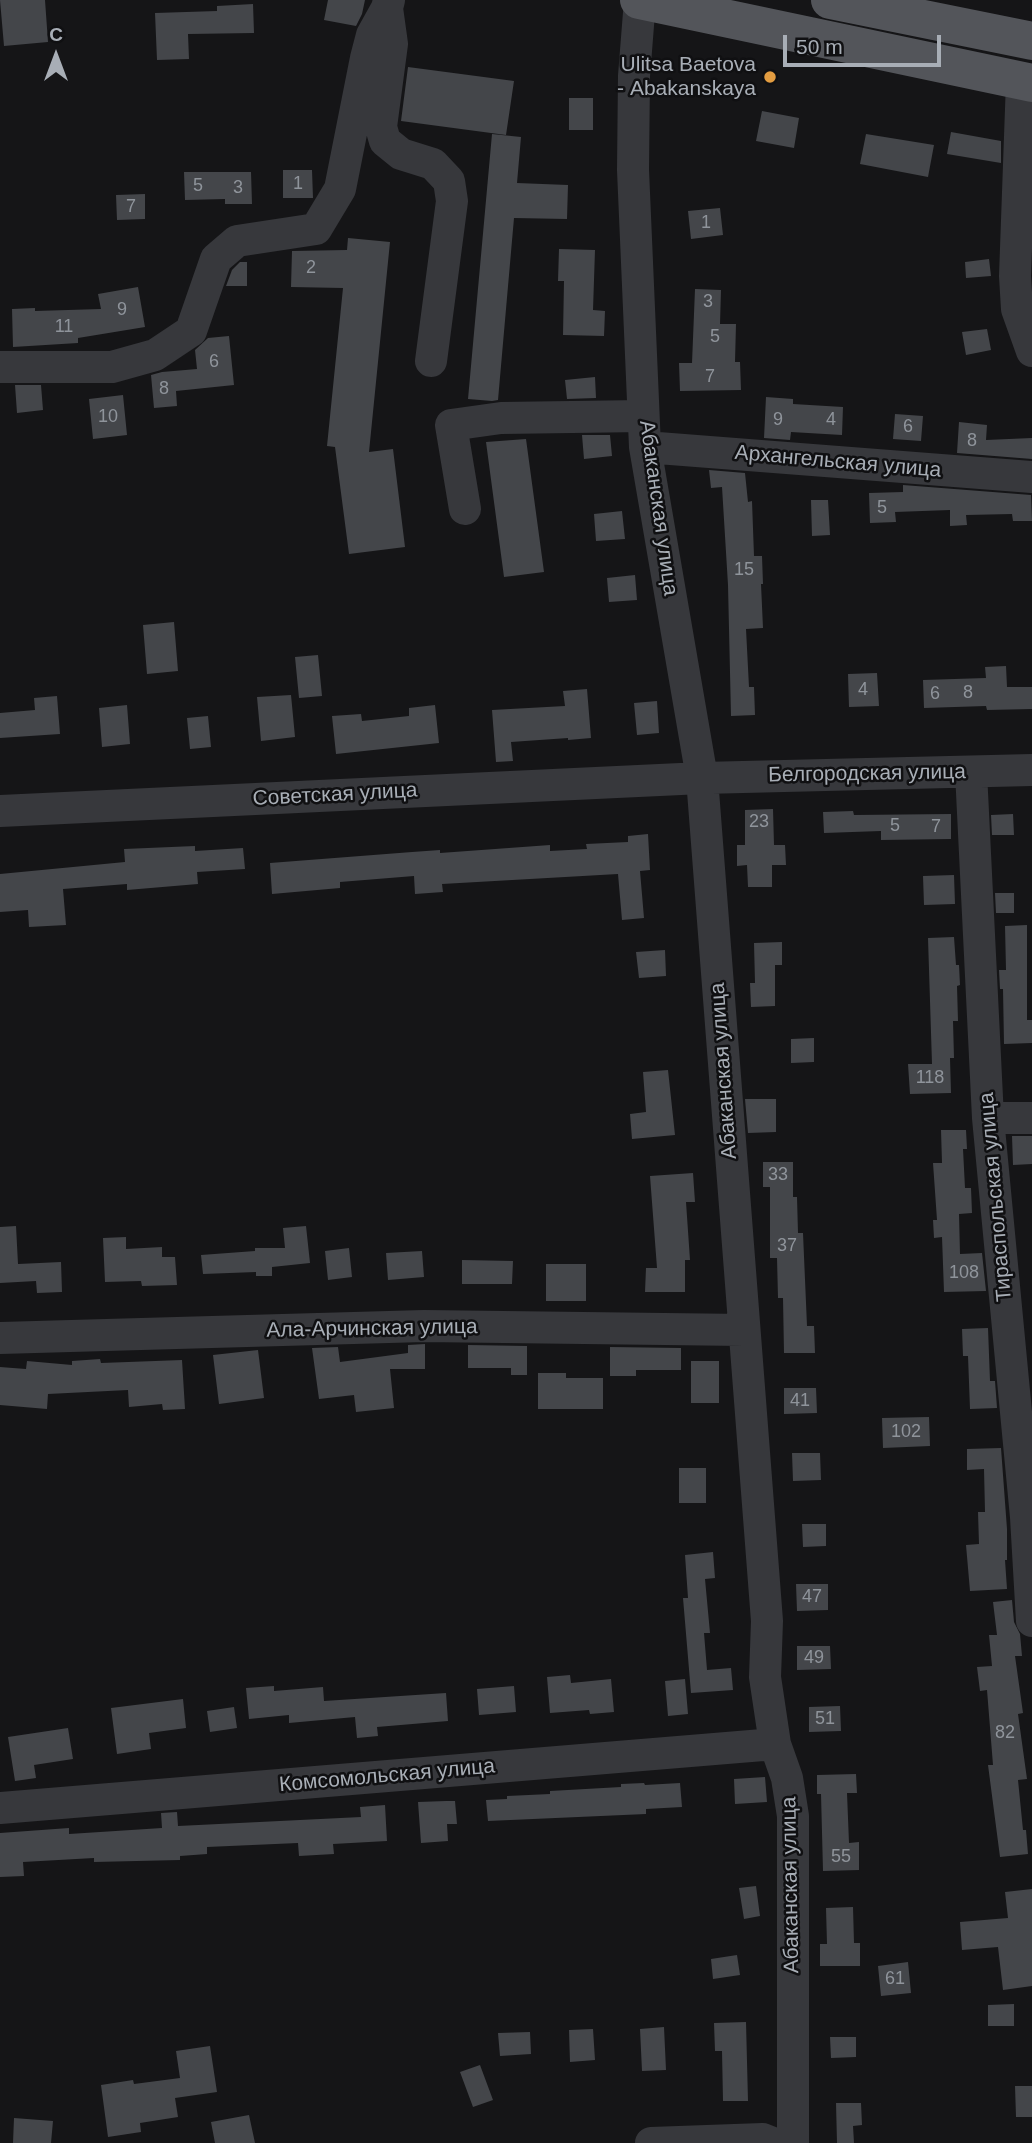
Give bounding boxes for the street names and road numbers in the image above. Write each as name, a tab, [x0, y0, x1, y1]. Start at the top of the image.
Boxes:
street label: Абаканская улица	[633, 419, 683, 597]
street label: Архангельская улица	[734, 440, 942, 484]
street label: Белгородская улица	[768, 760, 966, 788]
street label: Советская улица	[252, 778, 418, 812]
street label: Абаканская улица	[705, 982, 743, 1160]
street label: Тираспольская улица	[974, 1091, 1018, 1303]
street label: Ала-Арчинская улица	[266, 1315, 478, 1343]
street label: Комсомольская улица	[278, 1754, 496, 1798]
street label: Абаканская улица	[777, 1796, 805, 1974]

